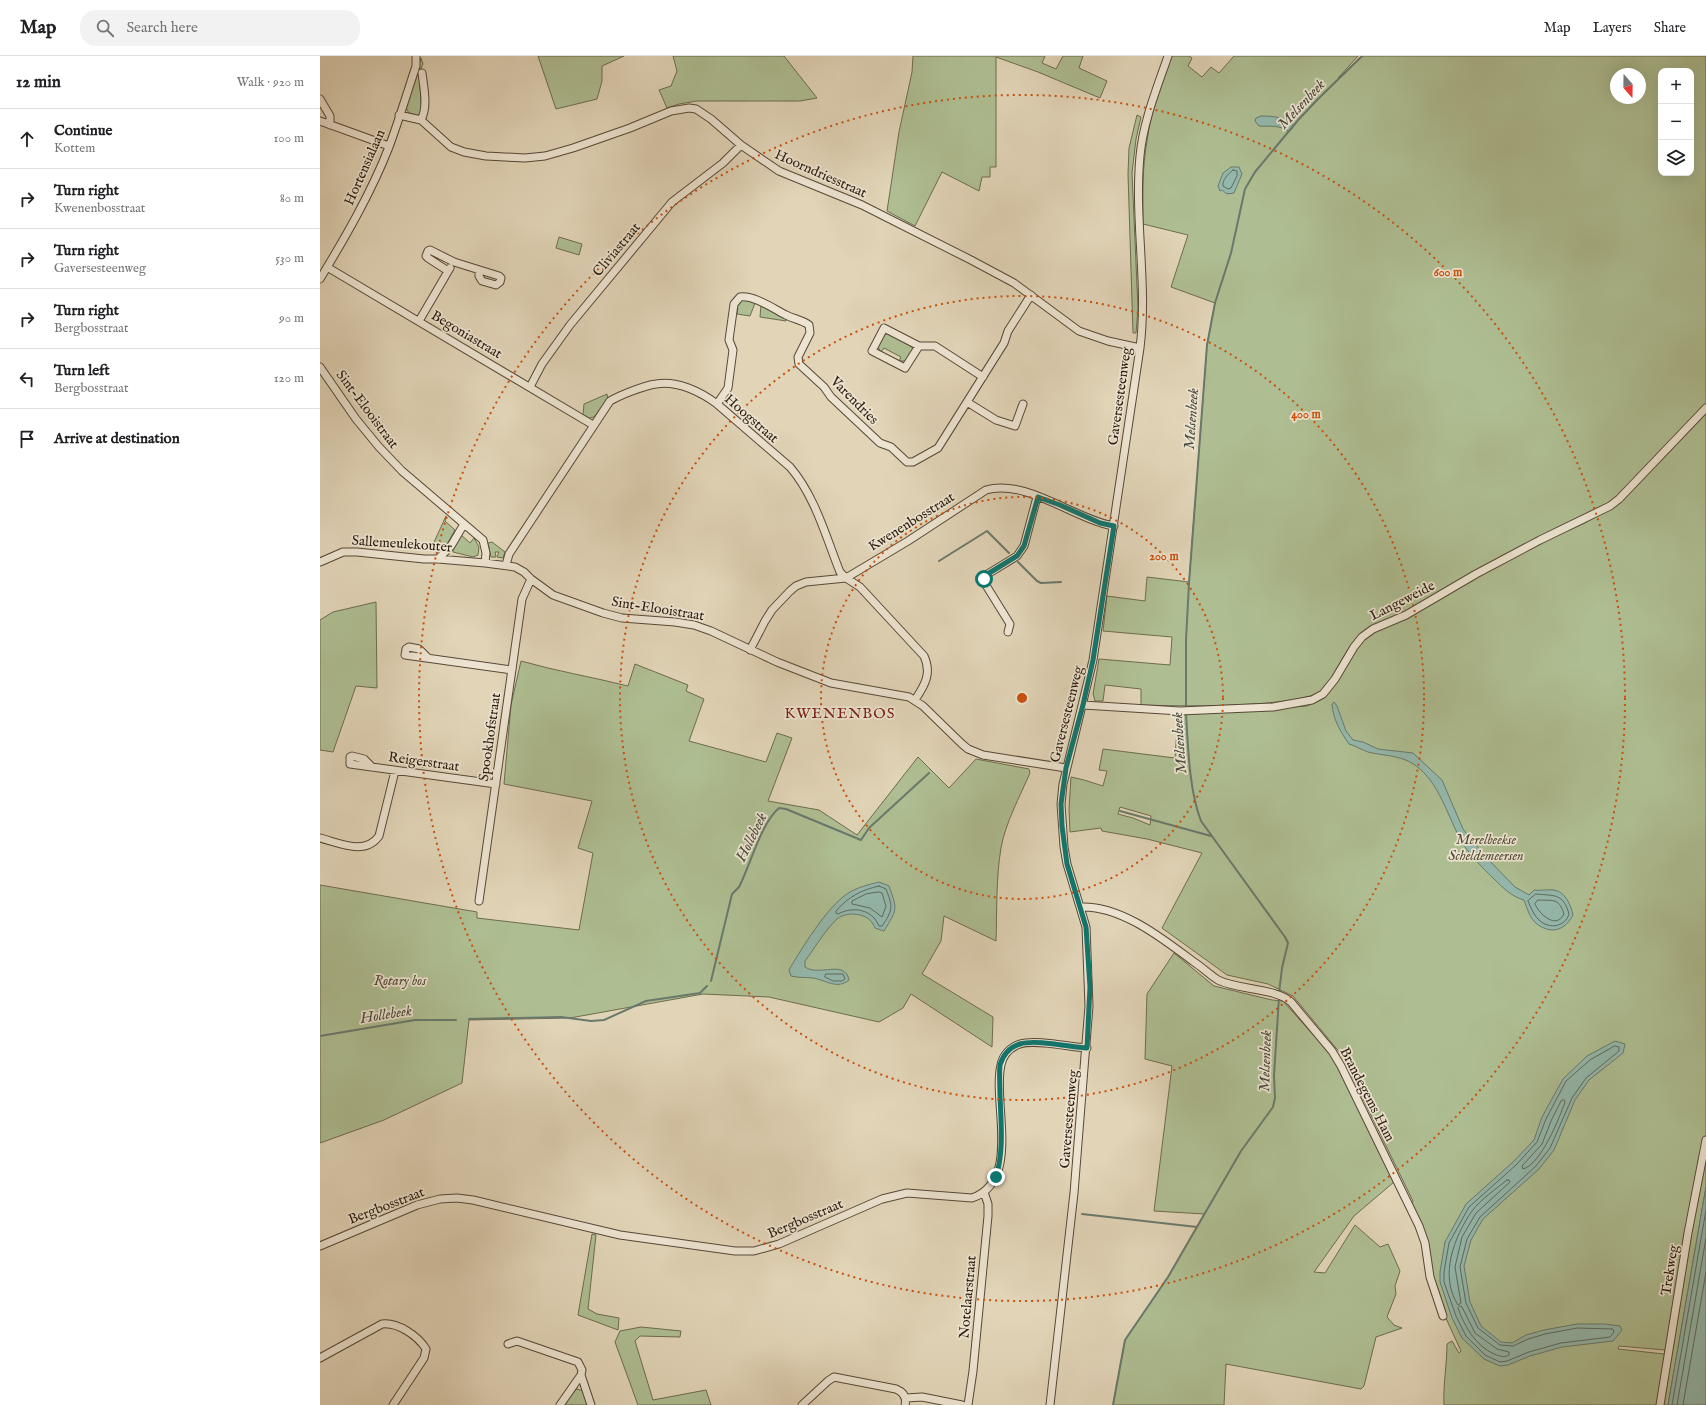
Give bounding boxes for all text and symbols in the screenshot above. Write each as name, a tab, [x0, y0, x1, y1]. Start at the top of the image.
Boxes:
search box	[80, 10, 360, 46]
text: Map	[20, 16, 56, 40]
icon: search	[94, 17, 116, 39]
text: Search here	[126, 18, 198, 37]
text: Map	[1544, 19, 1571, 37]
text: Layers	[1593, 19, 1632, 37]
text: Share	[1654, 19, 1686, 37]
north arrow	[1610, 68, 1646, 104]
map controls	[1658, 68, 1694, 176]
button: +	[1658, 68, 1694, 104]
text: 12 min	[16, 72, 61, 93]
text: Walk · 920 m	[237, 74, 304, 91]
water label: Melsenbeek	[1273, 75, 1329, 133]
button: −	[1658, 104, 1694, 140]
text: Continue	[54, 121, 112, 140]
street label: Hortensialaan	[340, 126, 390, 208]
icon: ahead	[16, 128, 38, 150]
text: 100 m	[274, 130, 304, 147]
text: Kottem	[54, 140, 95, 157]
button: layers	[1658, 140, 1694, 176]
street label: Hoorndriesstraat	[772, 146, 870, 202]
text: Turn right	[54, 181, 119, 200]
icon: right	[16, 188, 38, 210]
text: 80 m	[280, 190, 304, 207]
text: Kwenenbosstraat	[54, 200, 145, 217]
street label: Cliviastraat	[589, 219, 645, 280]
text: Turn right	[54, 241, 119, 260]
icon: right	[16, 248, 38, 270]
text: 530 m	[275, 250, 304, 267]
text: Gaversesteenweg	[54, 260, 146, 277]
text: 600 m	[1434, 265, 1463, 280]
text: Turn right	[54, 301, 119, 320]
street label: Begoniastraat	[428, 307, 505, 363]
icon: right	[16, 308, 38, 330]
text: 90 m	[279, 310, 304, 327]
text: Bergbosstraat	[54, 320, 128, 337]
street label: Gaversesteenweg	[1104, 345, 1136, 446]
text: Turn left	[54, 361, 110, 380]
street label: Sint-Elooistraat	[332, 367, 403, 453]
icon: left	[16, 368, 38, 390]
text: 120 m	[274, 370, 304, 387]
street label: Varendries	[826, 372, 882, 429]
text: Bergbosstraat	[54, 380, 128, 397]
water label: Melsenbeek	[1180, 388, 1203, 450]
street label: Hoogstraat	[720, 390, 782, 447]
text: 400 m	[1291, 407, 1322, 422]
icon: arrive	[16, 428, 38, 450]
text: Arrive at destination	[54, 429, 180, 448]
street label: Kwenenbosstraat	[865, 488, 958, 556]
street label: Sallemeulekouter	[351, 532, 453, 556]
text: 200 m	[1149, 549, 1179, 564]
route start	[975, 570, 993, 588]
street label: Langeweide	[1367, 577, 1439, 625]
street label: Sint-Elooistraat	[610, 593, 706, 625]
street label: Gaversesteenweg	[1046, 664, 1088, 765]
centre of rings	[1015, 691, 1029, 705]
street label: Spookhofstraat	[475, 692, 505, 782]
district label: KWENENBOS	[785, 704, 895, 723]
water label: Melsenbeek	[1168, 712, 1191, 774]
street label: Reigerstraat	[387, 748, 461, 776]
water label: Hollebeek	[731, 810, 771, 866]
park label: Merelbeekse Scheldemeersen	[1448, 831, 1524, 865]
park label: Rotary bos	[374, 972, 427, 990]
water label: Hollebeek	[358, 1001, 413, 1028]
water label: Melsenbeek	[1255, 1030, 1276, 1092]
street label: Brandegems Ham	[1336, 1044, 1399, 1145]
street label: Gaversesteenweg	[1056, 1069, 1082, 1169]
route end	[987, 1168, 1005, 1186]
street label: Bergbosstraat	[346, 1183, 427, 1229]
street label: Bergbosstraat	[765, 1195, 846, 1243]
street label: Trekweg	[1657, 1243, 1683, 1297]
street label: Notelaarstraat	[955, 1255, 981, 1339]

